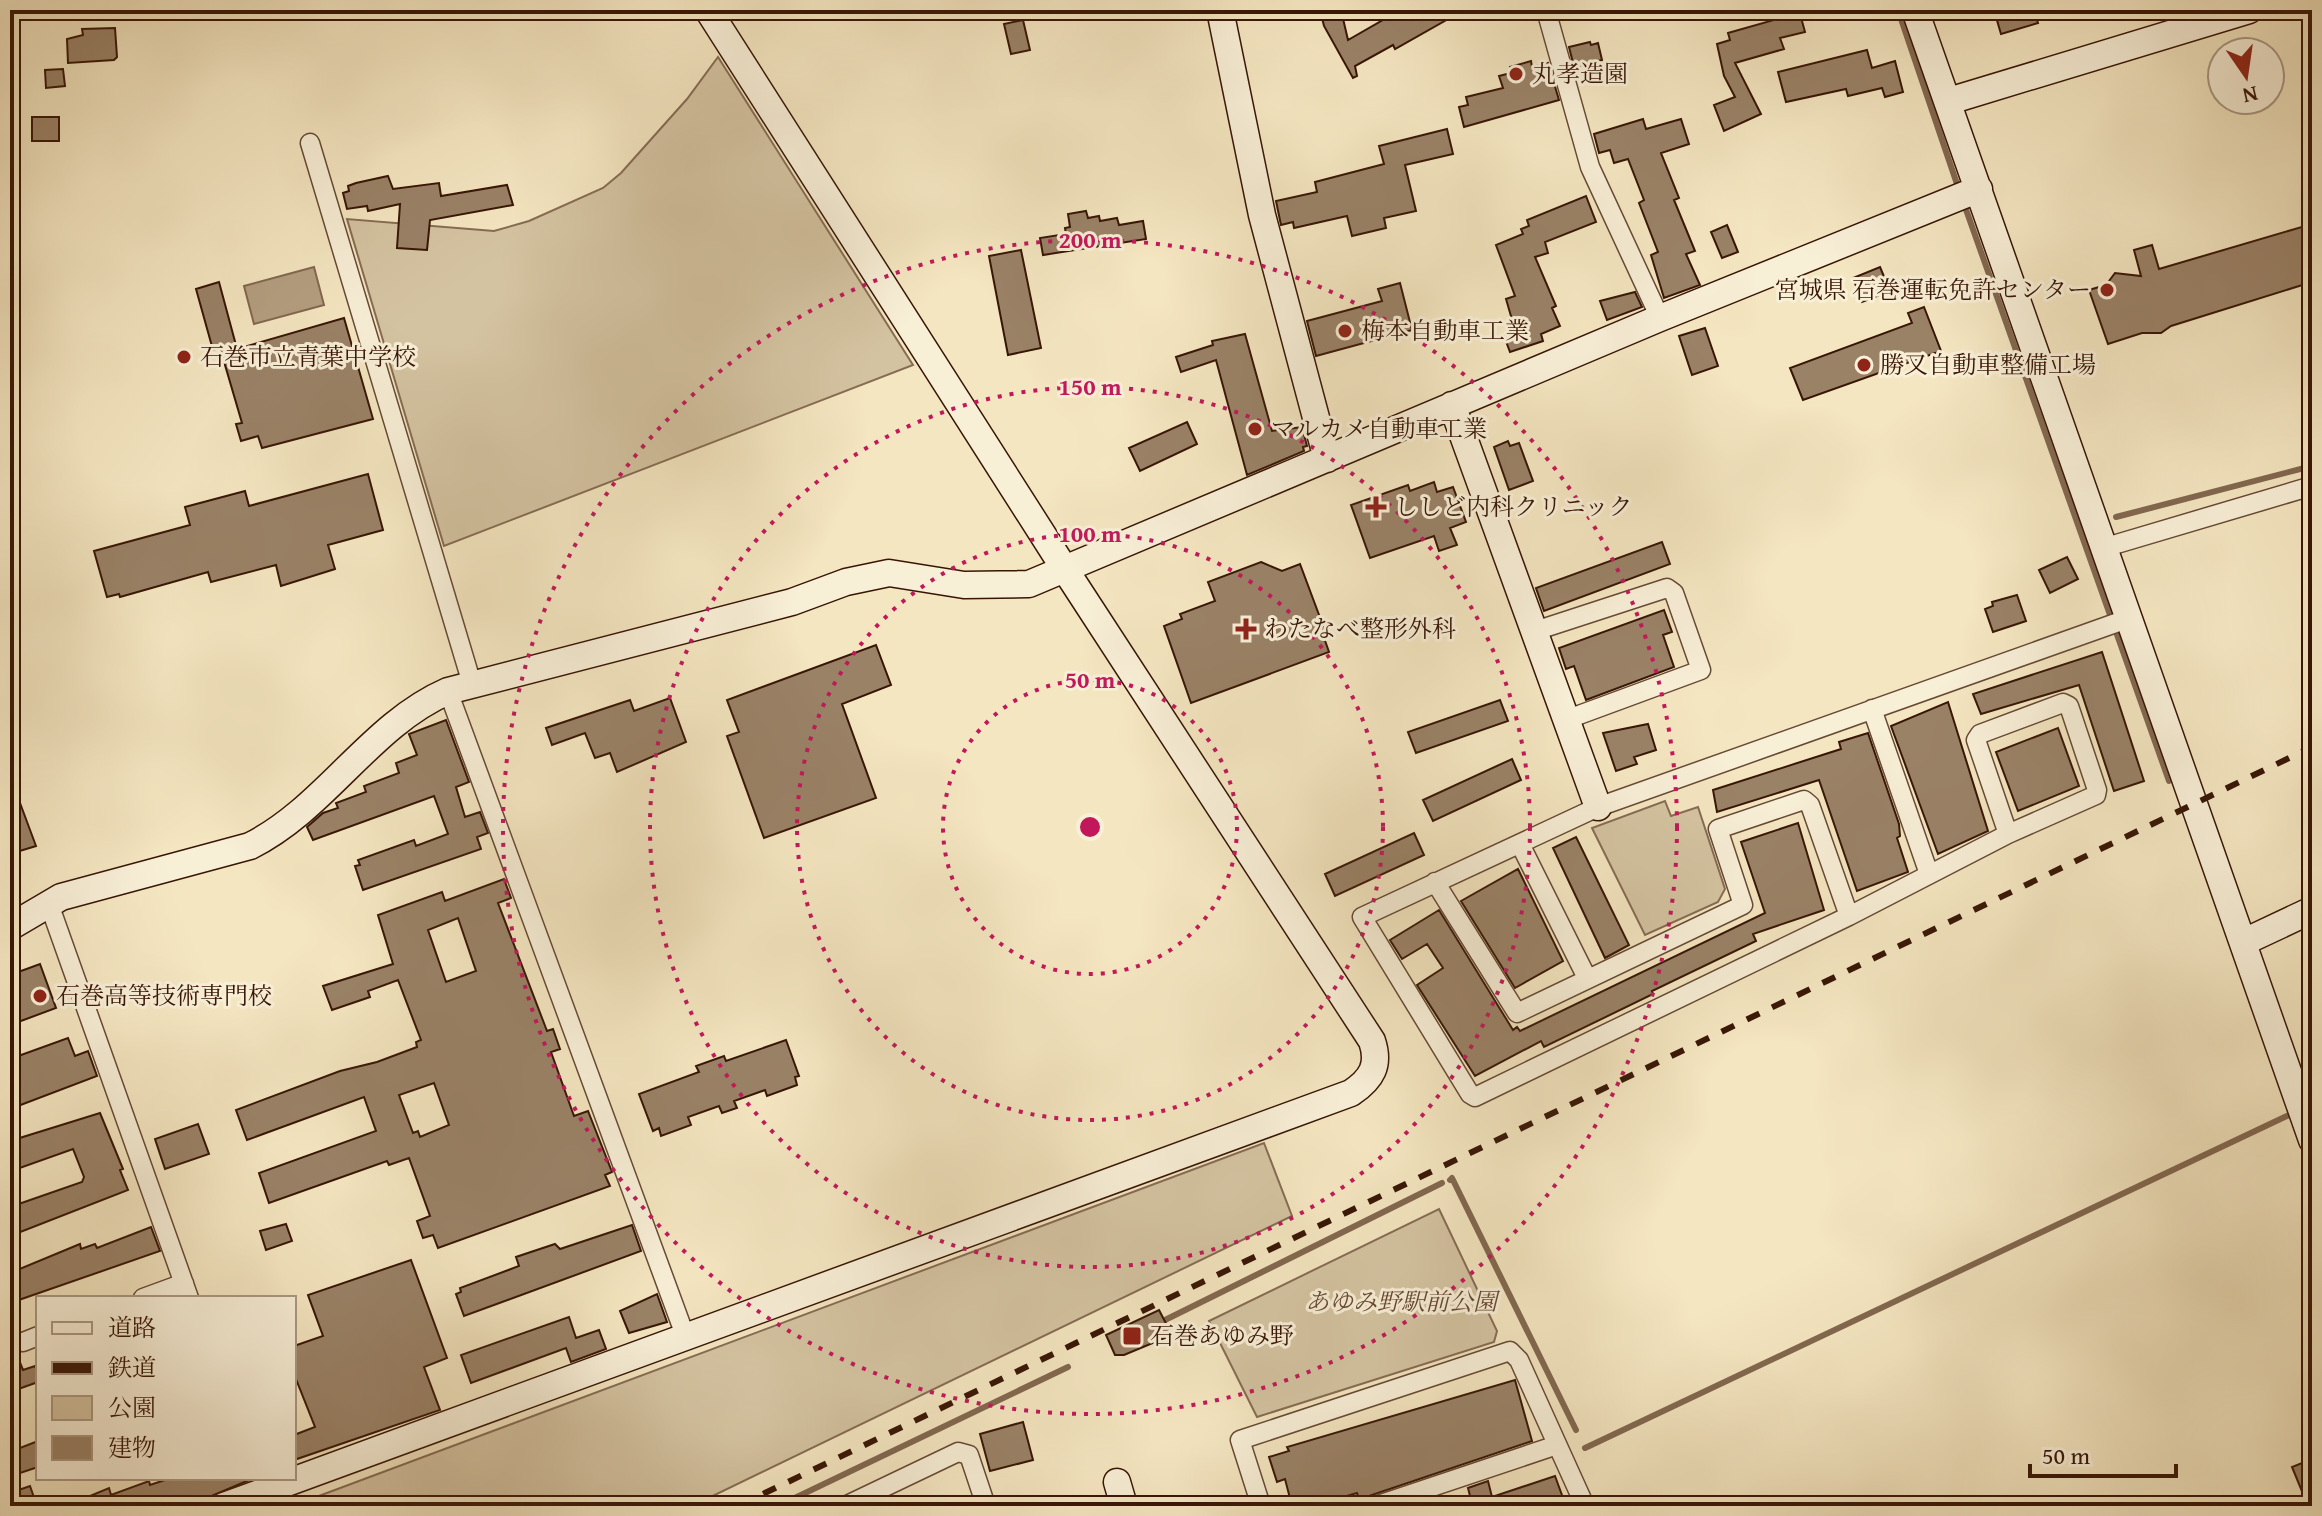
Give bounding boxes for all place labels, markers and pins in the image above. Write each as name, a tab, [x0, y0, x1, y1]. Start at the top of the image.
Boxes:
place label: 丸孝造園	[1532, 56, 1628, 91]
marker: 丸孝造園	[1507, 65, 1525, 83]
place label: 宮城県 石巻運転免許センター	[1775, 272, 2091, 307]
marker: 宮城県 石巻運転免許センター	[2098, 281, 2116, 299]
place label: 梅本自動車工業	[1361, 313, 1529, 348]
marker: 梅本自動車工業	[1336, 322, 1354, 340]
place label: 石巻市立青葉中学校	[200, 339, 416, 374]
place label: 勝又自動車整備工場	[1880, 347, 2096, 382]
marker: 石巻市立青葉中学校	[175, 348, 193, 366]
marker: 勝又自動車整備工場	[1855, 356, 1873, 374]
place label: マルカメ自動車工業	[1271, 411, 1487, 446]
marker: マルカメ自動車工業	[1246, 420, 1264, 438]
place label: ししど内科クリニック	[1394, 489, 1633, 524]
marker: ししど内科クリニック	[1365, 496, 1387, 518]
place label: わたなべ整形外科	[1264, 611, 1456, 646]
marker: わたなべ整形外科	[1235, 618, 1257, 640]
centre of rings	[1076, 813, 1104, 841]
place label: 石巻高等技術専門校	[56, 978, 272, 1013]
marker: 石巻高等技術専門校	[31, 987, 49, 1005]
place label: 石巻あゆみ野	[1150, 1318, 1294, 1353]
marker: 石巻あゆみ野	[1121, 1325, 1143, 1347]

